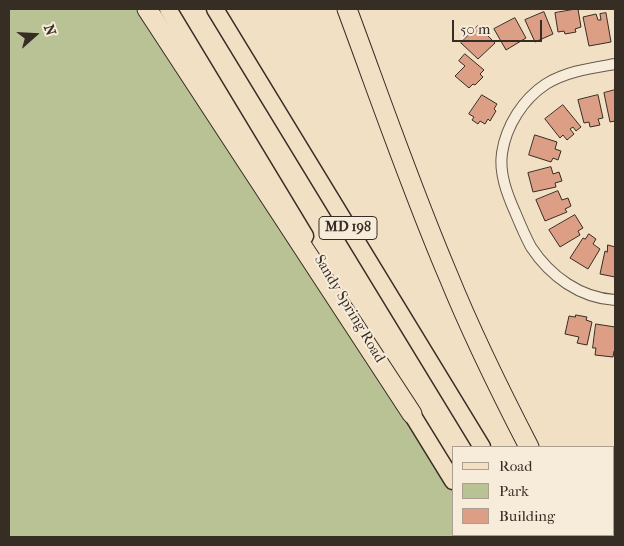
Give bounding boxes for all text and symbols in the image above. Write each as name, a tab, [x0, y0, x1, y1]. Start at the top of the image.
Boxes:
north arrow	[10, 10, 60, 60]
scale bar	[454, 10, 544, 42]
text: 50 m	[460, 20, 490, 38]
text: N	[40, 22, 59, 38]
road number: MD 198	[319, 217, 377, 240]
street label: Sandy Spring Road	[310, 252, 388, 366]
legend	[452, 446, 614, 536]
text: Road	[499, 457, 532, 475]
text: Park	[499, 482, 529, 500]
text: Building	[499, 507, 555, 525]

